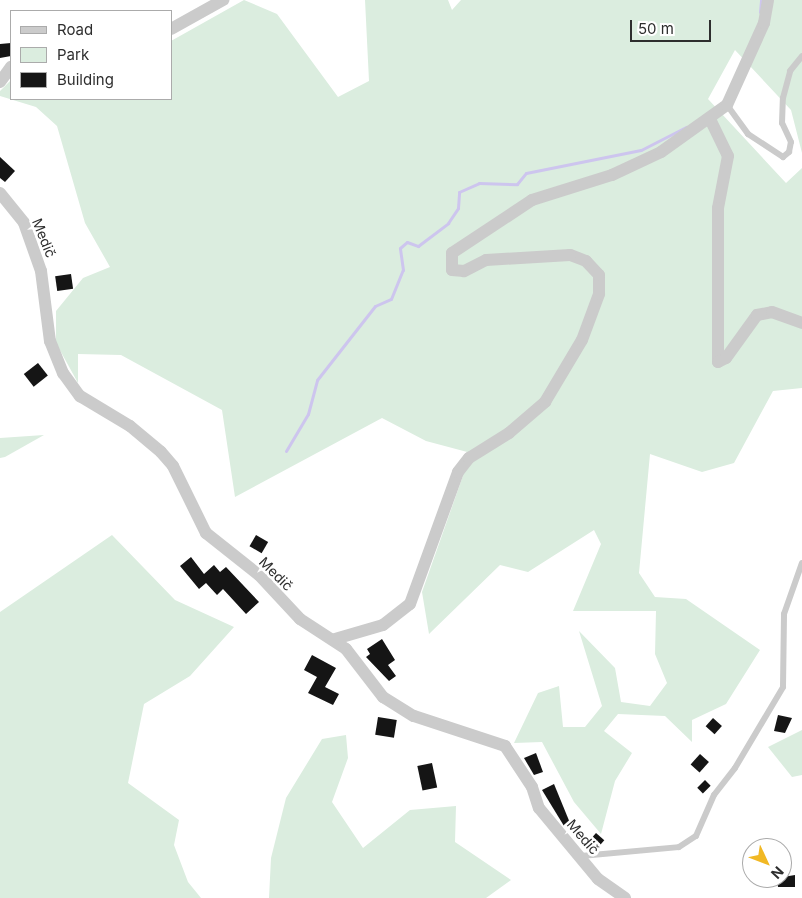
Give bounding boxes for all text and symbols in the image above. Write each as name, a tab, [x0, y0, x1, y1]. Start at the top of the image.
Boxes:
legend	[10, 10, 172, 100]
scale bar	[632, 10, 713, 42]
text: 50 m	[638, 19, 674, 38]
text: Road	[57, 20, 93, 39]
text: Park	[57, 45, 89, 64]
text: Building	[57, 70, 114, 89]
street label: Medič	[29, 216, 59, 260]
street label: Medič	[256, 554, 296, 594]
street label: Medič	[563, 816, 603, 858]
north arrow	[742, 838, 792, 888]
text: N	[768, 863, 787, 883]

